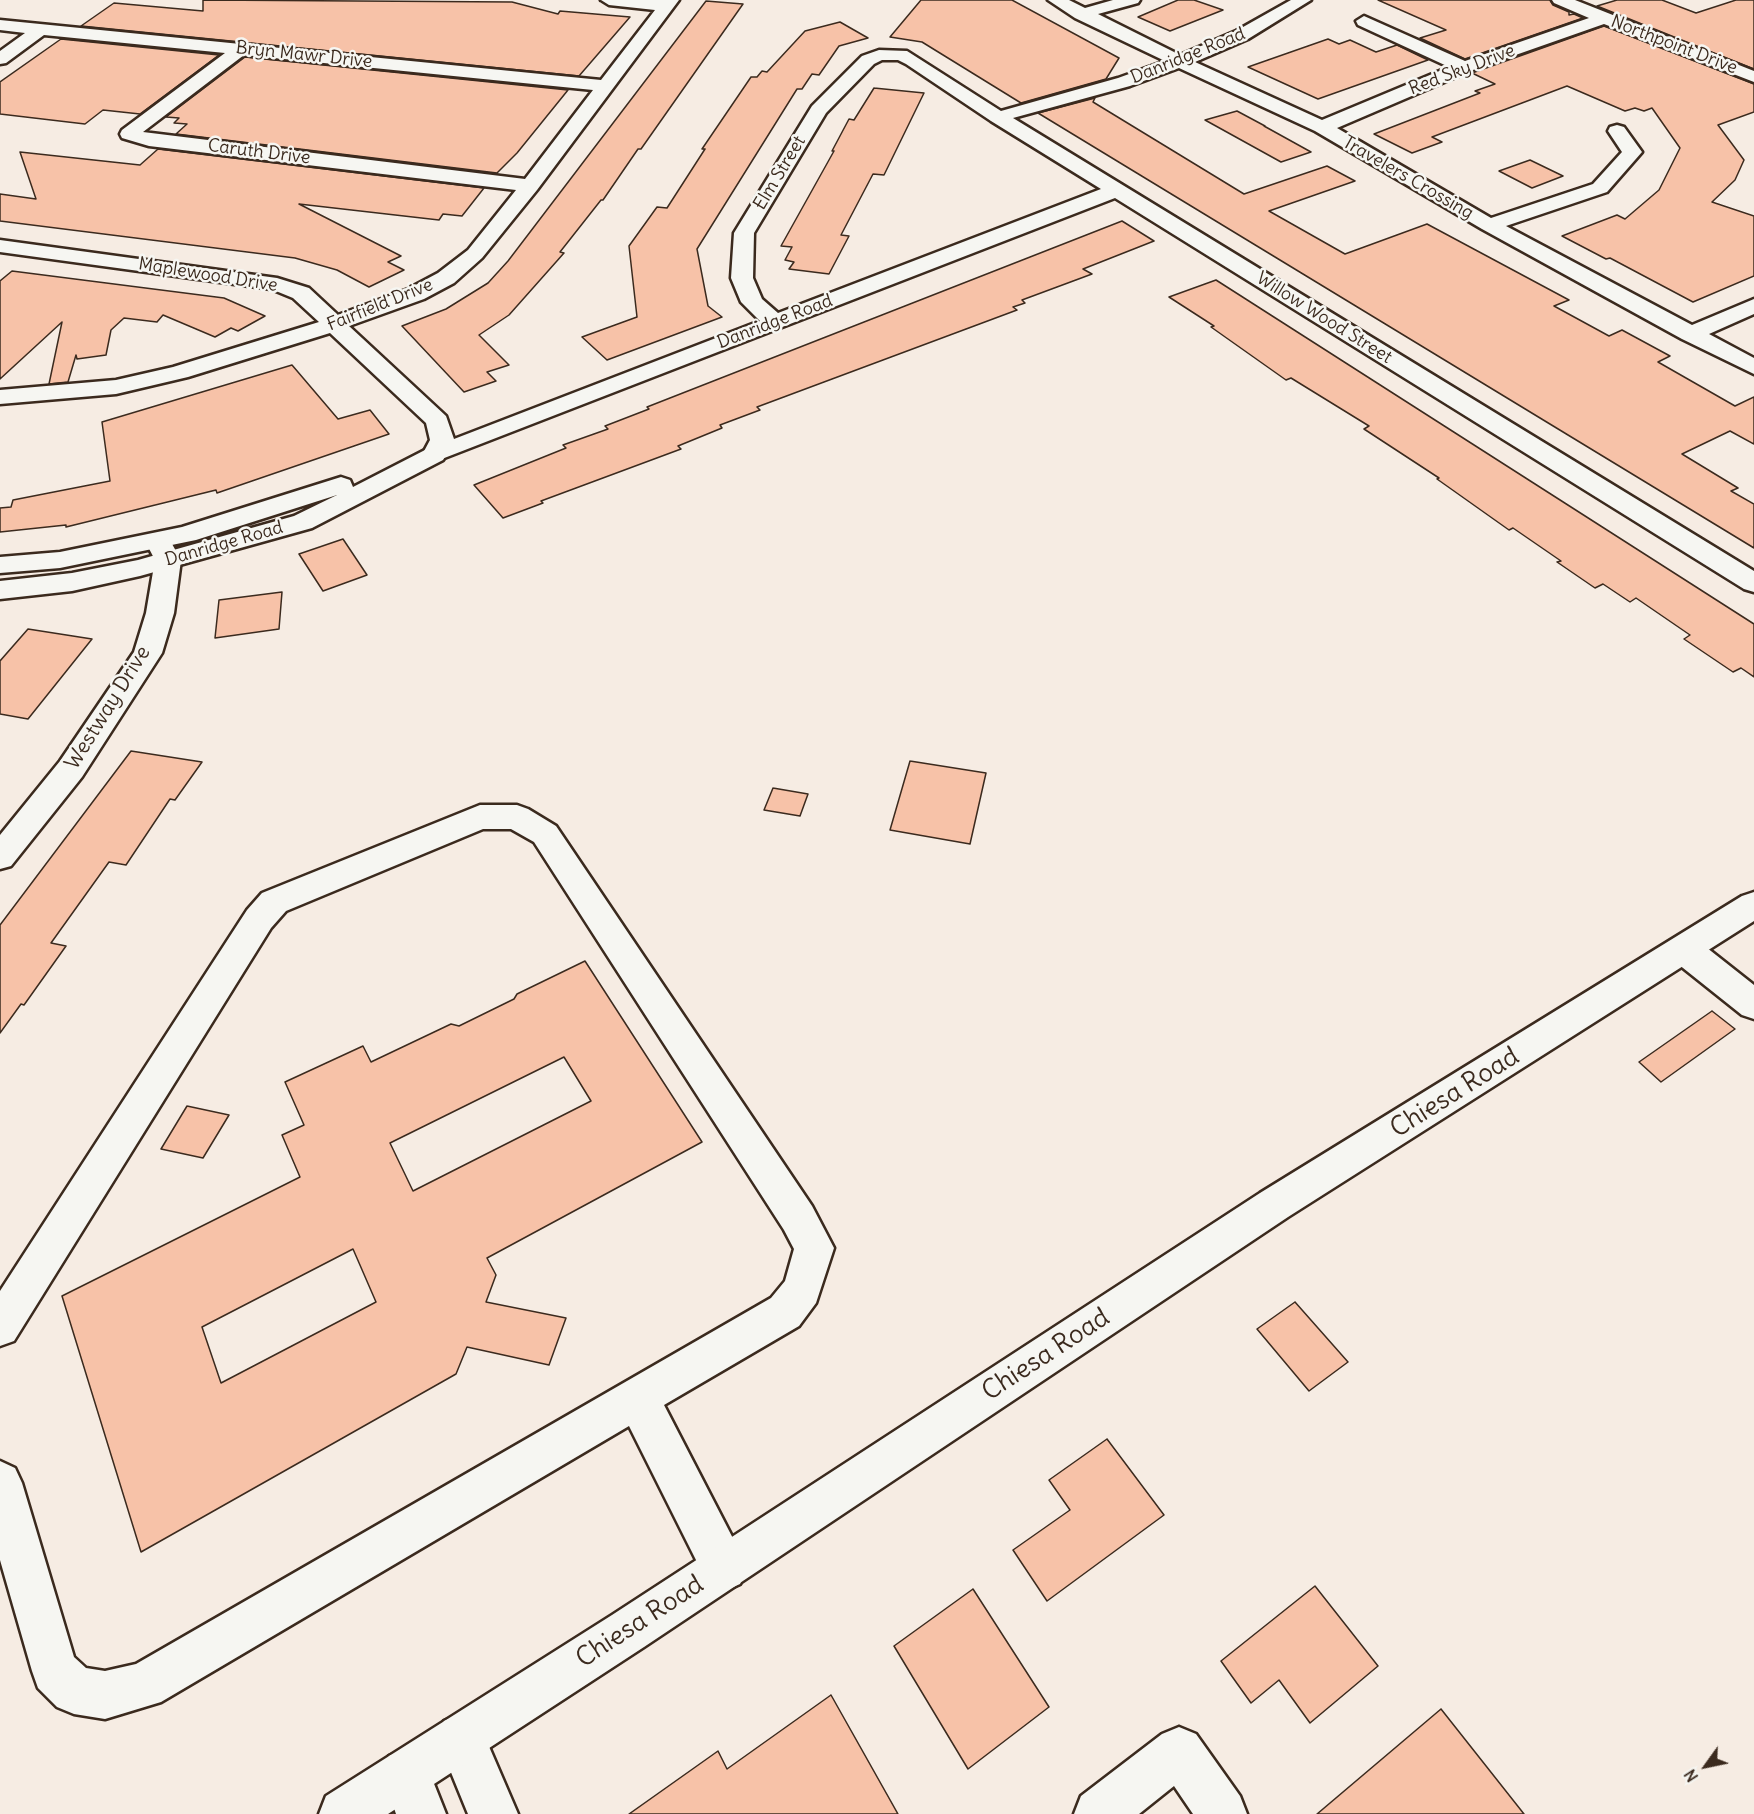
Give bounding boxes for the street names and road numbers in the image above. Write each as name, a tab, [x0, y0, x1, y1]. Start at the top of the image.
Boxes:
street label: Northpoint Drive	[1608, 11, 1740, 79]
street label: Danridge Road	[1128, 23, 1248, 89]
street label: Bryn Mawr Drive	[235, 37, 373, 73]
street label: Red Sky Drive	[1406, 40, 1518, 100]
street label: Elm Street	[749, 132, 811, 214]
street label: Travelers Crossing	[1339, 132, 1477, 224]
street label: Caruth Drive	[206, 135, 312, 169]
street label: Maplewood Drive	[137, 253, 279, 297]
street label: Willow Wood Street	[1252, 268, 1396, 368]
street label: Fairfield Drive	[324, 274, 436, 336]
street label: Danridge Road	[714, 290, 836, 354]
street label: Danridge Road	[163, 517, 285, 571]
street label: Westway Drive	[60, 641, 156, 775]
street label: Chiesa Road	[1385, 1041, 1525, 1145]
street label: Chiesa Road	[976, 1302, 1116, 1408]
street label: Chiesa Road	[570, 1569, 710, 1675]

